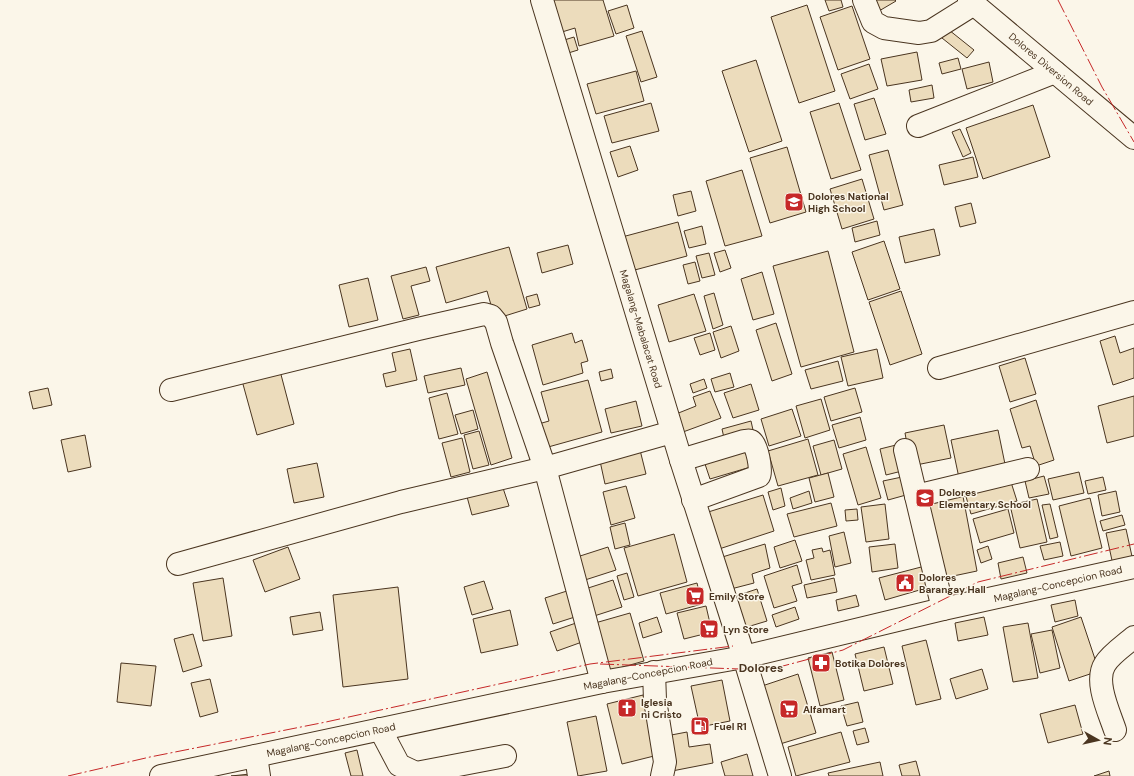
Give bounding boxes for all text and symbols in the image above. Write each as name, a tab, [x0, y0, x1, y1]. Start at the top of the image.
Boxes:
street label: Dolores Diversion Road	[1006, 30, 1096, 108]
place label: Dolores National High School	[808, 190, 889, 215]
school or university icon: Dolores National High School	[783, 191, 805, 213]
street label: Magalang-Mabalacat Road	[617, 268, 665, 390]
place label: Dolores Elementary School	[939, 486, 1031, 511]
school or university icon: Dolores Elementary School	[914, 487, 936, 509]
street label: Magalang-Concepcion Road	[992, 563, 1124, 605]
place label: Dolores Barangay Hall	[919, 571, 986, 596]
public building icon: Dolores Barangay Hall	[894, 572, 916, 594]
supermarket icon: Emily Store	[684, 585, 706, 607]
place label: Emily Store	[709, 590, 764, 603]
supermarket icon: Lyn Store	[698, 618, 720, 640]
place label: Lyn Store	[723, 623, 769, 636]
pharmacy icon: Botika Dolores	[810, 652, 832, 674]
street label: Magalang-Concepcion Road	[582, 655, 714, 693]
place label: Botika Dolores	[835, 657, 905, 670]
district label: Dolores	[739, 660, 783, 676]
place label: Iglesia ni Cristo	[641, 696, 682, 721]
church icon: Iglesia ni Cristo	[616, 697, 638, 719]
supermarket icon: Alfamart	[778, 698, 800, 720]
place label: Alfamart	[803, 703, 846, 716]
fuel station icon: Fuel R1	[689, 715, 711, 737]
street label: Magalang-Concepcion Road	[265, 720, 397, 760]
place label: Fuel R1	[714, 720, 747, 733]
north arrow	[1078, 720, 1118, 760]
text: N	[1100, 736, 1115, 746]

